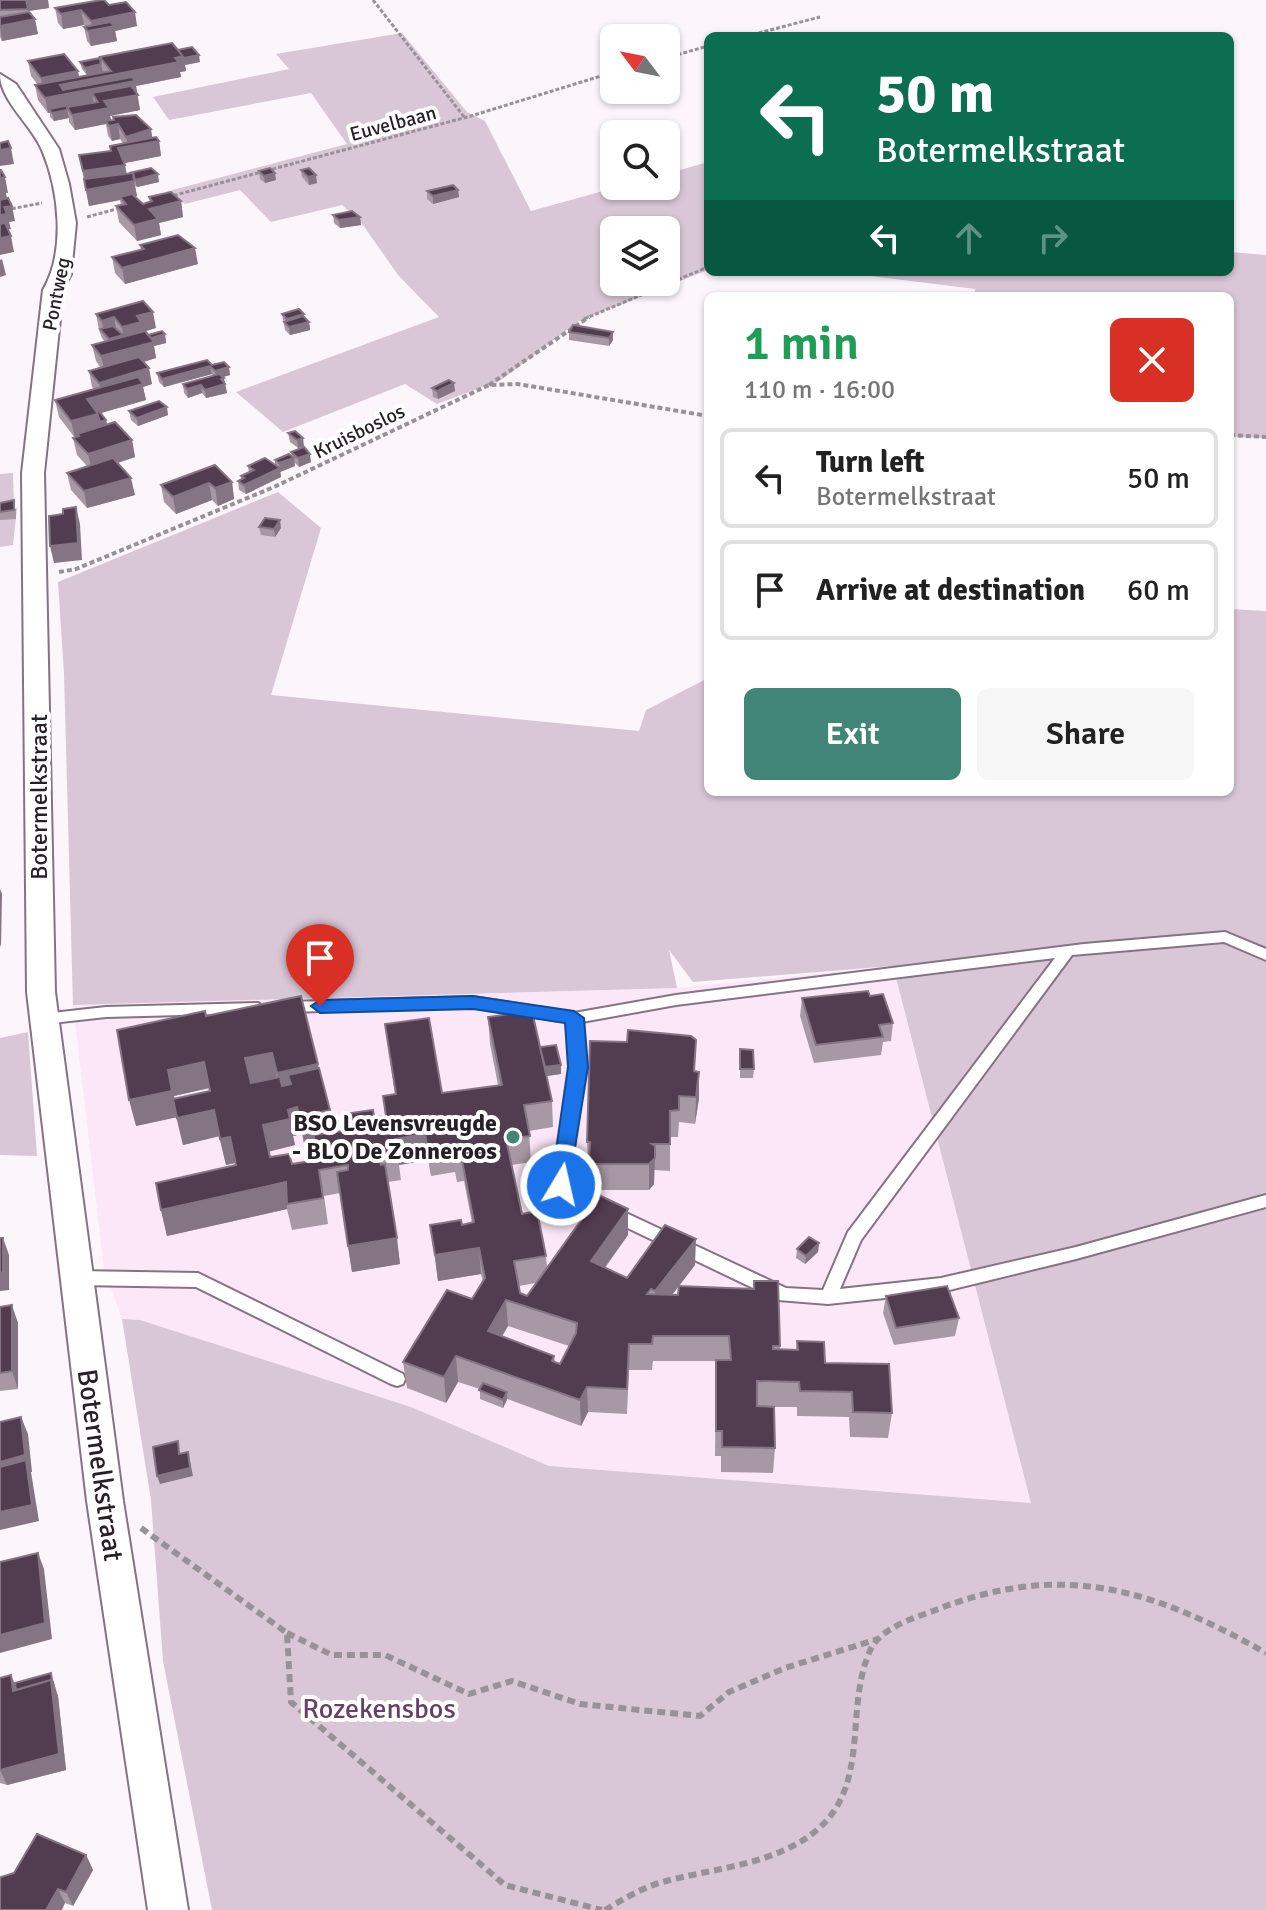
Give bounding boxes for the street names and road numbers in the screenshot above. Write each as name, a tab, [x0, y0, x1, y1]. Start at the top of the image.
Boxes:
street label: Euvelbaan	[347, 100, 439, 147]
street label: Pontweg	[37, 255, 76, 333]
street label: Kruisboslos	[309, 398, 409, 464]
street label: Botermelkstraat	[24, 714, 54, 880]
street label: Botermelkstraat	[70, 1367, 130, 1564]

